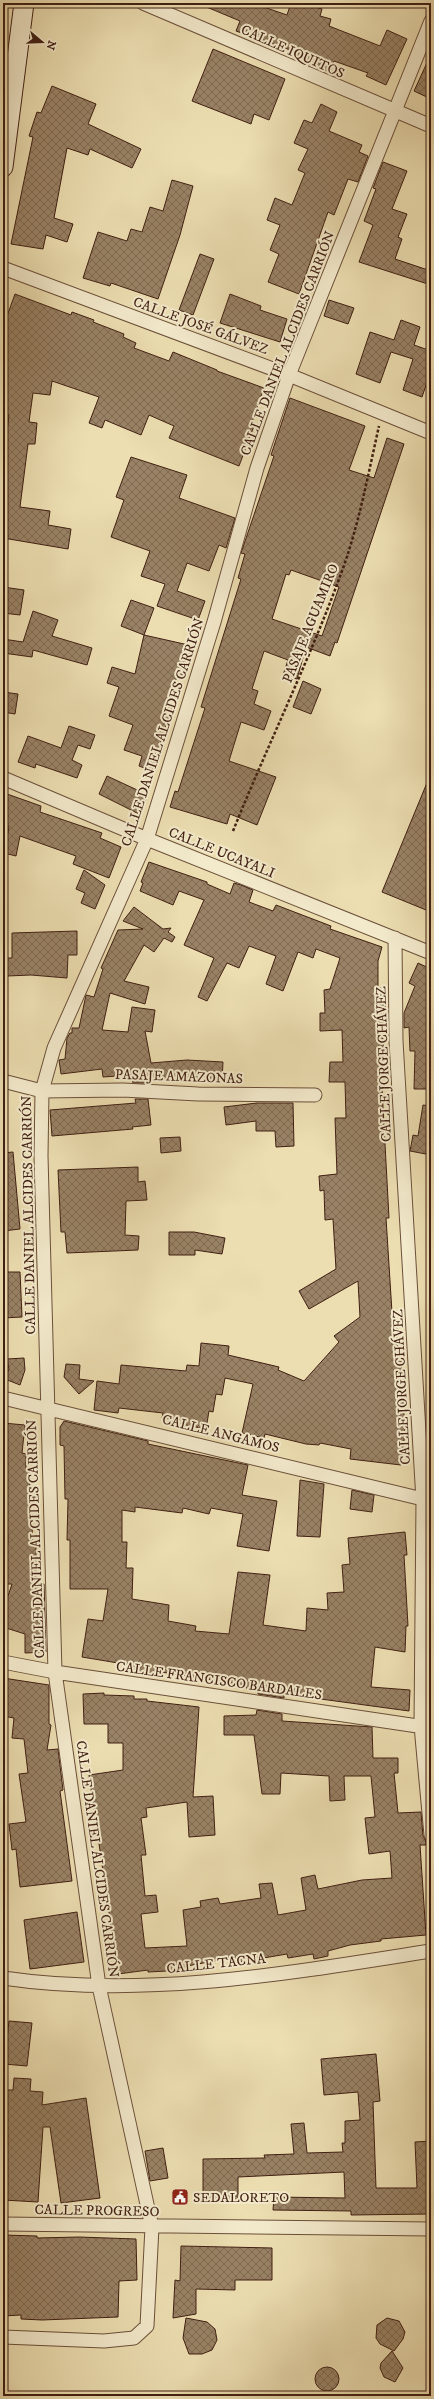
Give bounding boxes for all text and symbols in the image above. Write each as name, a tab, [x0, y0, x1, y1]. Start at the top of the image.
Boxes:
street label: CALLE IQUITOS	[238, 21, 347, 83]
north arrow	[22, 22, 62, 62]
text: N	[42, 38, 59, 51]
street label: CALLE DANIEL ALCIDES CARRIÓN	[237, 228, 339, 458]
street label: CALLE JOSÉ GÁLVEZ	[131, 293, 271, 359]
street label: PASAJE AGUAMIRO	[279, 561, 343, 686]
street label: CALLE DANIEL ALCIDES CARRIÓN	[117, 615, 209, 849]
street label: CALLE UCAYALI	[166, 823, 278, 883]
street label: CALLE JORGE CHÁVEZ	[372, 986, 396, 1142]
street label: PASAJE AMAZONAS	[115, 1066, 243, 1088]
street label: CALLE DANIEL ALCIDES CARRIÓN	[18, 1095, 40, 1335]
street label: CALLE JORGE CHÁVEZ	[389, 1309, 415, 1465]
street label: CALLE ANGAMOS	[160, 1411, 281, 1457]
street label: CALLE DANIEL ALCIDES CARRIÓN	[23, 1419, 49, 1659]
street label: CALLE FRANCISCO BARDALES	[115, 1658, 323, 1704]
street label: CALLE DANIEL ALCIDES CARRIÓN	[71, 1740, 123, 1979]
street label: CALLE TACNA	[166, 1950, 268, 1978]
public building icon: SEDALORETO	[170, 2187, 190, 2207]
place label: SEDALORETO	[193, 2189, 289, 2207]
street label: CALLE PROGRESO	[34, 2201, 160, 2221]

